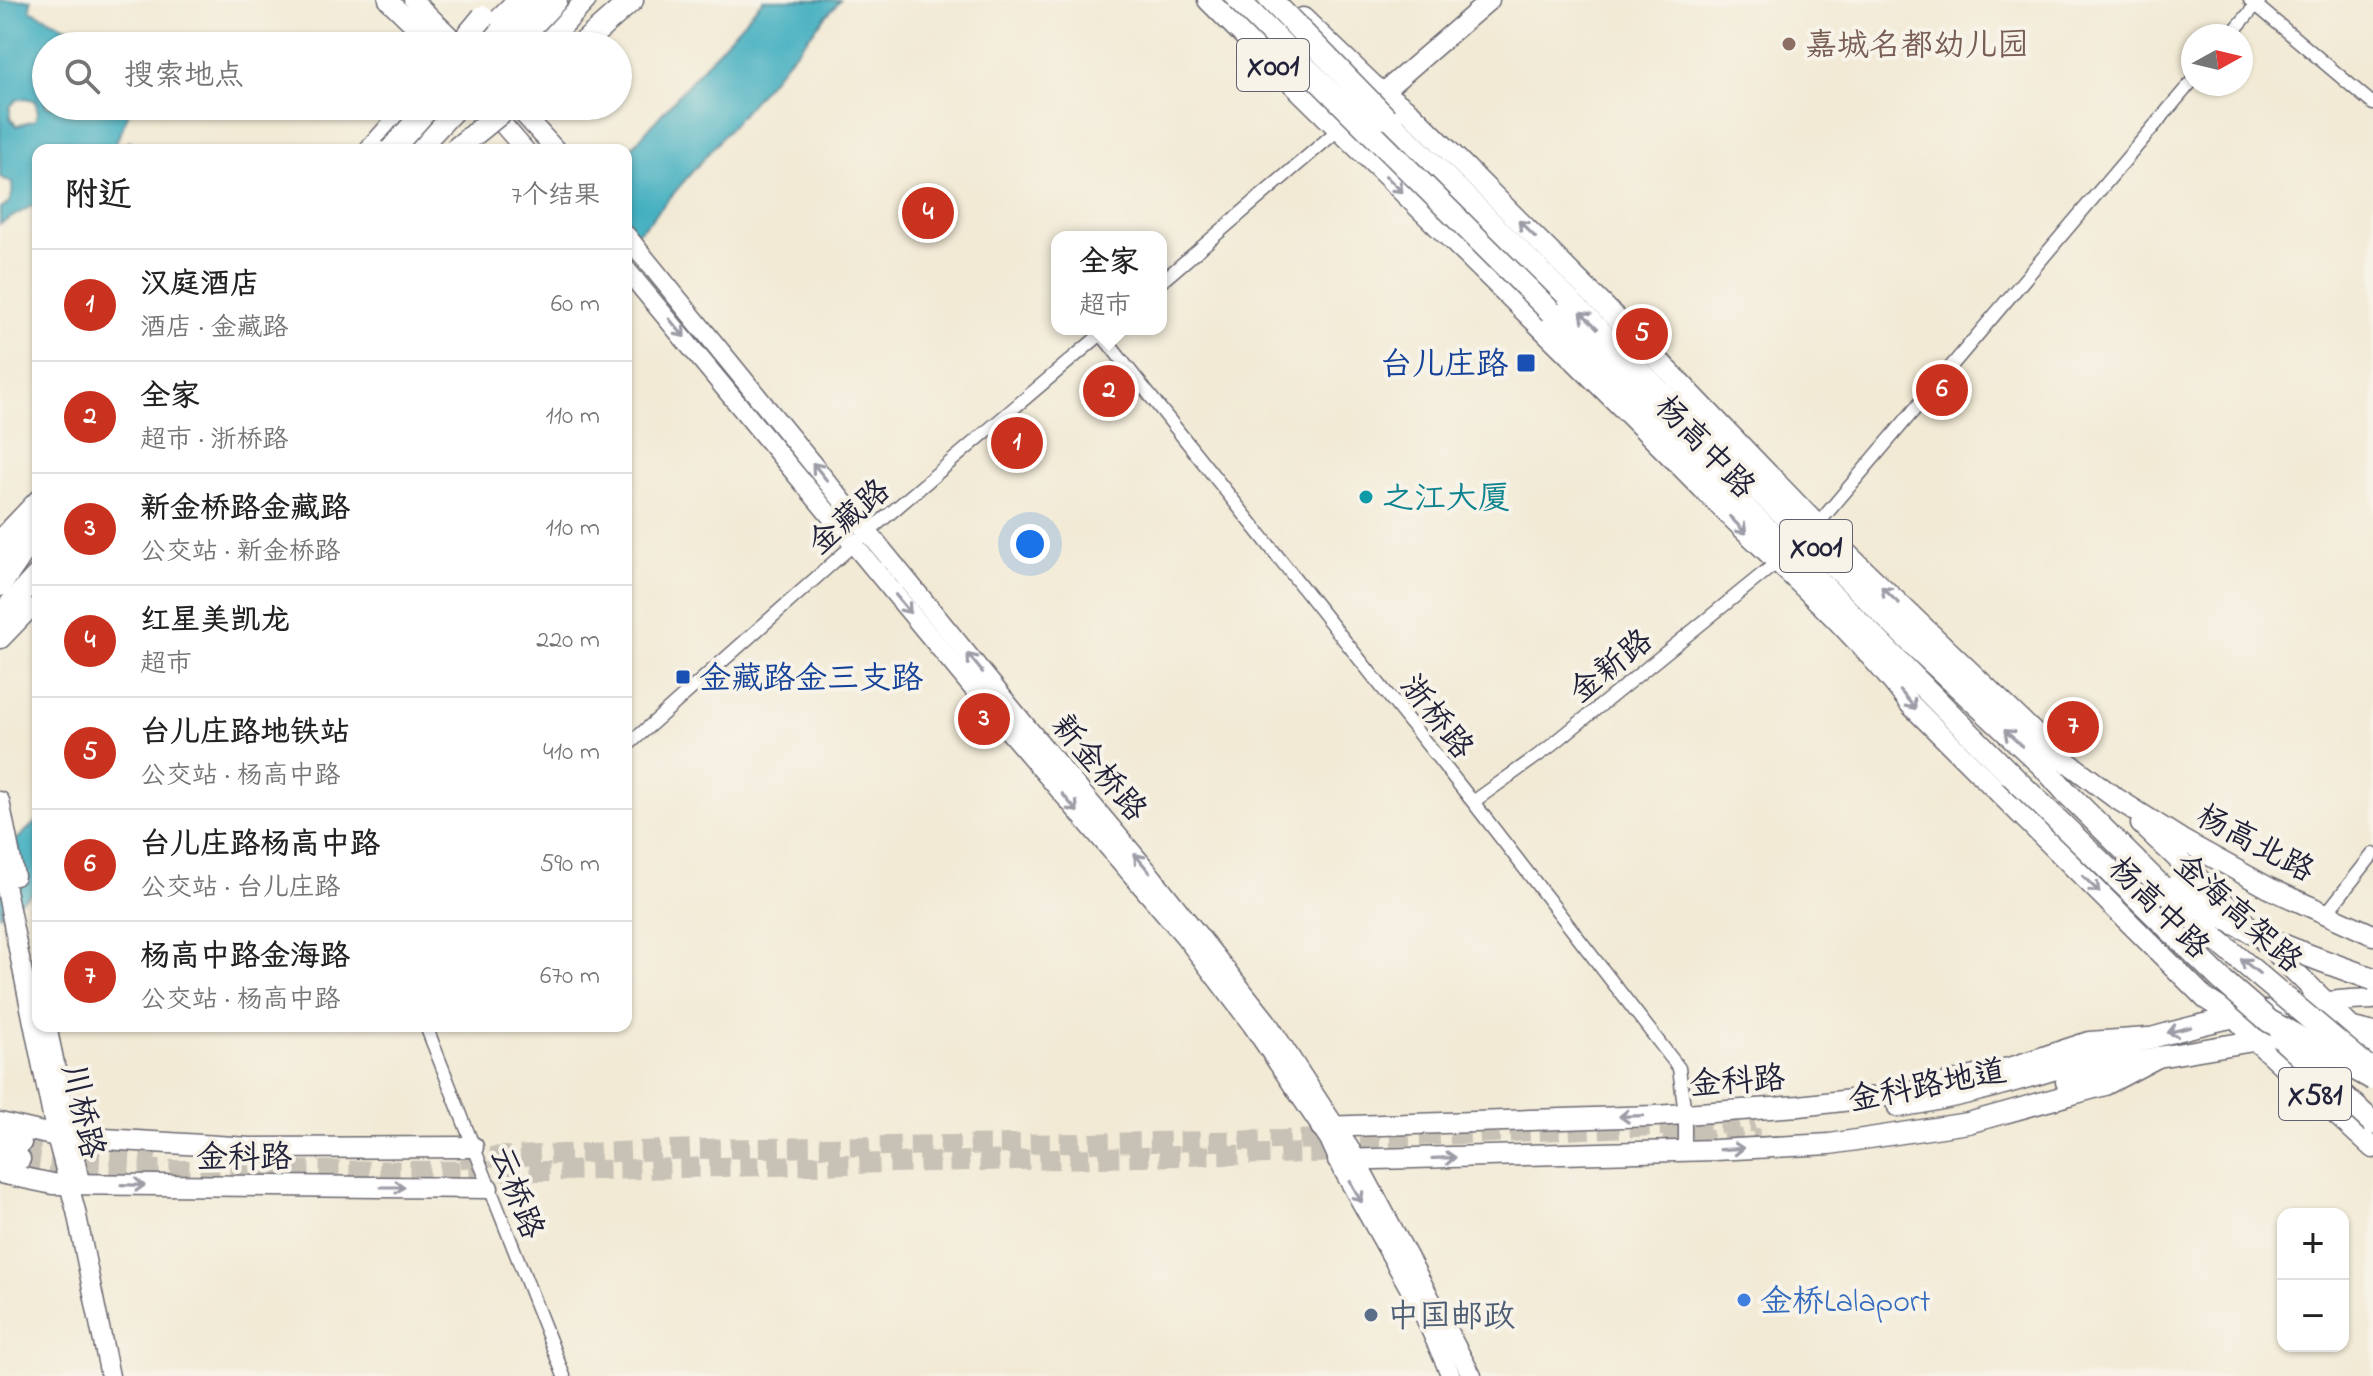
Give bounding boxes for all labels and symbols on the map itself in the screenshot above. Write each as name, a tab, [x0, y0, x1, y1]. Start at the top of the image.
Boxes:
place label: 嘉城名都幼儿园	[1805, 24, 2029, 71]
north arrow	[2181, 24, 2253, 96]
marker: 嘉城名都幼儿园	[1780, 35, 1798, 53]
road number: X001	[1237, 39, 1309, 91]
one-way arrow	[1385, 174, 1404, 194]
pin: 4	[902, 183, 954, 243]
one-way arrow	[1518, 220, 1537, 239]
pin: 5	[1616, 304, 1668, 364]
one-way arrow	[1580, 311, 1599, 330]
one-way arrow	[667, 318, 685, 338]
place label: 台儿庄路	[1380, 343, 1508, 390]
marker: 台儿庄路	[1515, 352, 1537, 374]
pin: 6	[1916, 360, 1968, 420]
pin: 2	[1083, 361, 1135, 421]
street label: 杨高中路	[1642, 386, 1765, 511]
pin: 1	[991, 413, 1043, 473]
one-way arrow	[811, 462, 828, 483]
street label: 金藏路	[799, 469, 902, 568]
place label: 之江大厦	[1382, 477, 1510, 524]
marker: 之江大厦	[1357, 488, 1375, 506]
one-way arrow	[1728, 515, 1748, 534]
road number: X001	[1780, 520, 1852, 572]
your location	[1010, 524, 1050, 564]
one-way arrow	[1880, 587, 1900, 605]
one-way arrow	[894, 593, 912, 614]
street label: 金新路	[1560, 619, 1664, 716]
one-way arrow	[966, 653, 984, 674]
place label: 金藏路金三支路	[699, 657, 923, 704]
street label: 浙桥路	[1387, 666, 1483, 770]
marker: 金藏路金三支路	[674, 668, 692, 686]
pin: 3	[958, 689, 1010, 749]
one-way arrow	[1899, 689, 1917, 709]
pin: 7	[2047, 697, 2099, 757]
street label: 新金桥路	[1038, 705, 1156, 833]
one-way arrow	[2004, 729, 2024, 748]
one-way arrow	[1061, 793, 1079, 813]
street label: 杨高北路	[2187, 794, 2322, 896]
street label: 金海高架路	[2161, 844, 2312, 986]
street label: 杨高中路	[2096, 848, 2219, 971]
one-way arrow	[1133, 853, 1151, 874]
one-way arrow	[2081, 874, 2100, 893]
one-way arrow	[2240, 957, 2260, 975]
one-way arrow	[2167, 1024, 2193, 1039]
street label: 金科路地道	[1845, 1049, 2011, 1126]
street label: 金科路	[1688, 1057, 1787, 1110]
street label: 川桥路	[47, 1060, 114, 1164]
road number: X581	[2279, 1068, 2351, 1120]
one-way arrow	[1618, 1109, 1645, 1124]
street label: 金科路	[196, 1136, 292, 1183]
street label: 云桥路	[476, 1140, 554, 1246]
one-way arrow	[1718, 1142, 1745, 1157]
one-way arrow	[1430, 1150, 1457, 1165]
one-way arrow	[119, 1177, 146, 1192]
one-way arrow	[379, 1179, 406, 1195]
one-way arrow	[1349, 1180, 1364, 1204]
place label: 金桥Lalaport	[1760, 1280, 1931, 1327]
marker: 金桥Lalaport	[1735, 1291, 1753, 1309]
place label: 中国邮政	[1387, 1295, 1515, 1342]
marker: 中国邮政	[1362, 1306, 1380, 1324]

